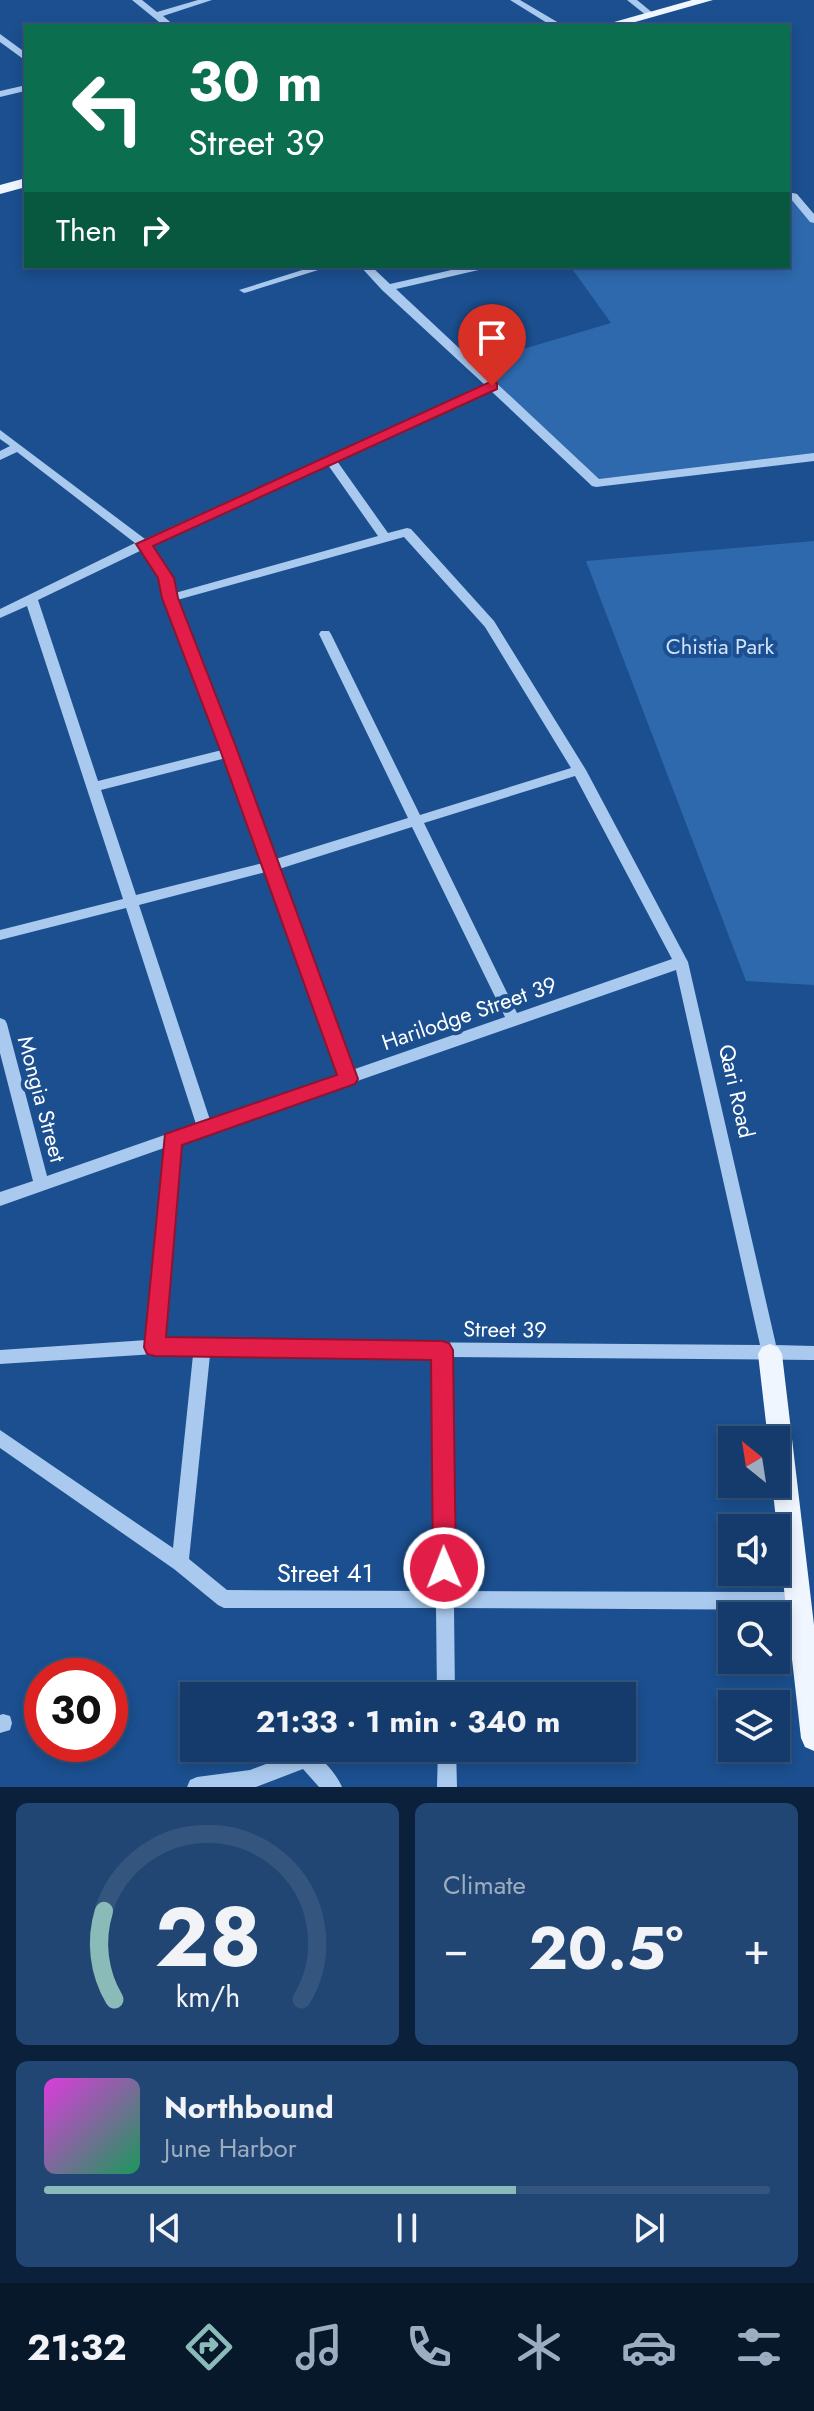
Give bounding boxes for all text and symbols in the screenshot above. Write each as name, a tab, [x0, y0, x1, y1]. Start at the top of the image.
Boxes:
text: 30 m	[188, 41, 323, 122]
icon: left	[56, 56, 160, 160]
text: Street 39	[188, 116, 325, 168]
icon: right	[133, 208, 177, 252]
text: Then	[56, 209, 117, 252]
pin	[458, 304, 526, 386]
icon: arrive	[470, 316, 514, 360]
park label: Chistia Park	[666, 630, 775, 662]
street label: Harilodge Street 39	[377, 968, 561, 1058]
street label: Mongia Street	[10, 1032, 74, 1166]
street label: Qari Road	[711, 1041, 763, 1141]
street label: Street 39	[463, 1312, 547, 1346]
north arrow	[718, 1426, 790, 1498]
map controls	[718, 1426, 790, 1762]
button: sound	[718, 1514, 790, 1586]
position arrow	[402, 1526, 486, 1610]
street label: Street 41	[277, 1554, 373, 1592]
button: search	[718, 1602, 790, 1674]
speed limit sign: 30	[24, 1658, 128, 1762]
button: layers	[718, 1690, 790, 1762]
text: 21:33 · 1 min · 340 m	[256, 1700, 560, 1743]
text: Climate	[443, 1866, 526, 1904]
text: 28	[154, 1877, 261, 1997]
text: 20.5°	[528, 1905, 683, 1992]
text: −	[443, 1917, 469, 1981]
text: +	[743, 1917, 770, 1981]
text: km/h	[175, 1976, 240, 2018]
text: Northbound	[164, 2086, 334, 2129]
text: June Harbor	[164, 2129, 297, 2167]
icon: previous	[143, 2206, 187, 2250]
icon: pause	[385, 2206, 429, 2250]
icon: next	[627, 2206, 671, 2250]
icon: directions	[181, 2319, 237, 2375]
icon: music	[291, 2319, 347, 2375]
icon: phone	[401, 2319, 457, 2375]
icon: climate	[511, 2319, 567, 2375]
icon: car	[621, 2319, 677, 2375]
icon: filters	[731, 2319, 787, 2375]
text: 21:32	[27, 2321, 127, 2373]

